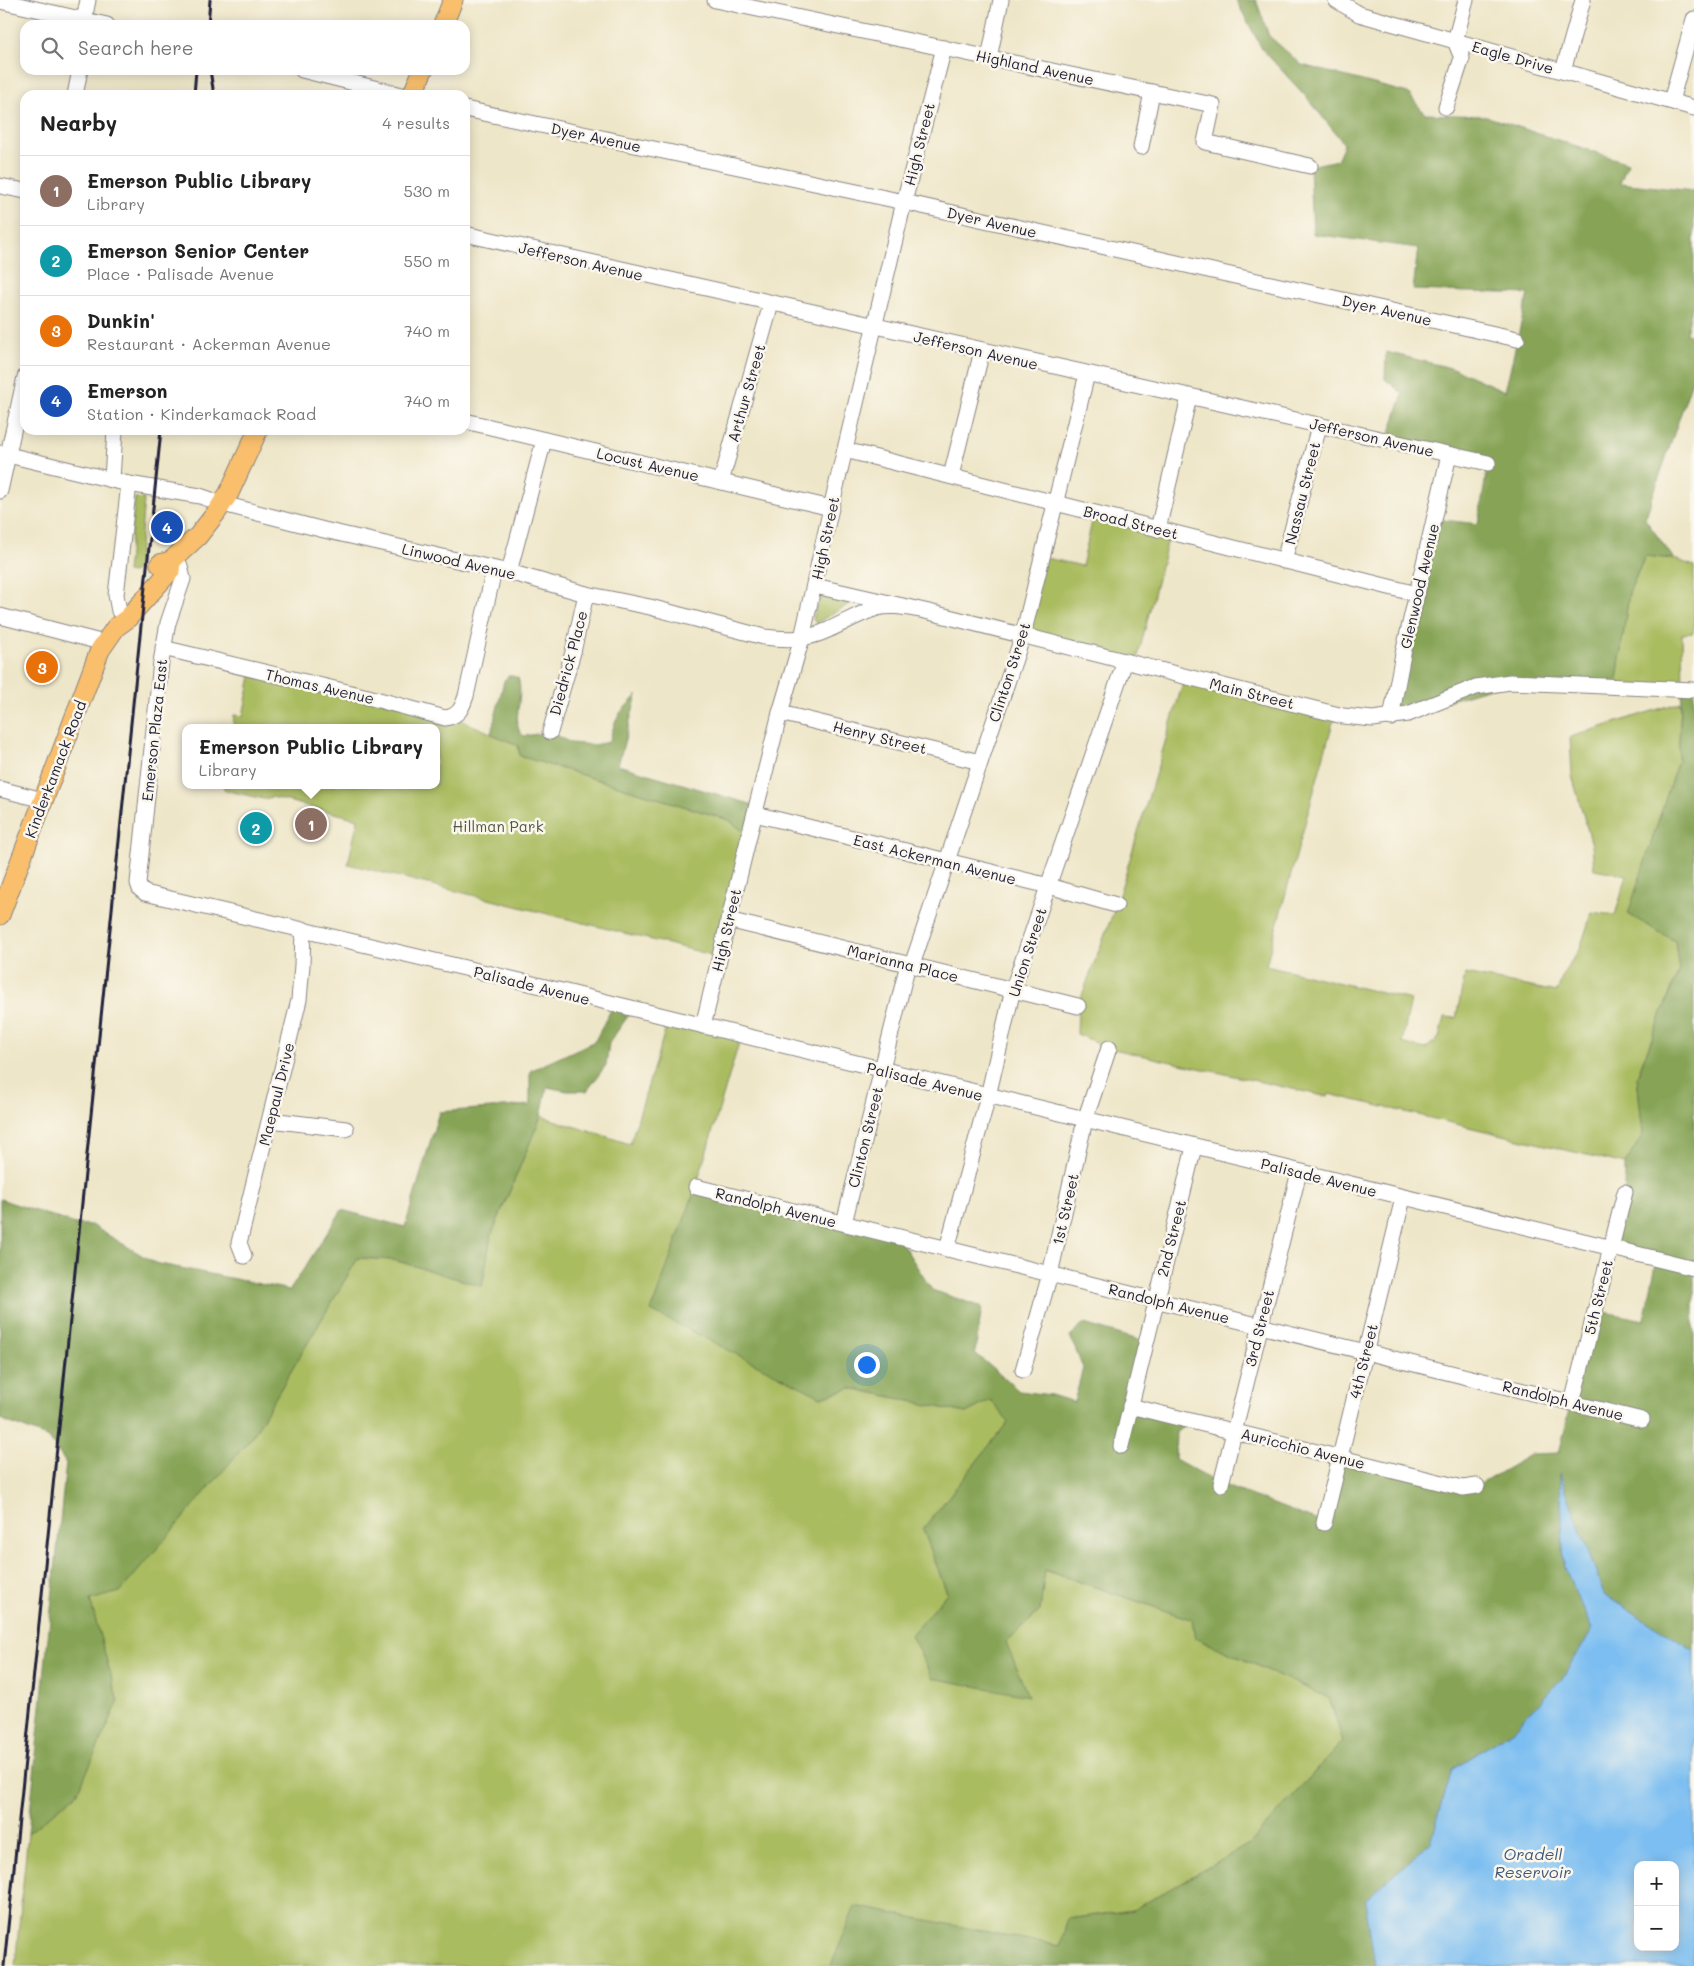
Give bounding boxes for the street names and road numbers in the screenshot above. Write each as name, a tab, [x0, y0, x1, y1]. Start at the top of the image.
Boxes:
street label: Eagle Drive	[1470, 36, 1556, 78]
street label: Highland Avenue	[974, 45, 1096, 89]
street label: High Street	[899, 100, 939, 188]
street label: Dyer Avenue	[549, 118, 643, 156]
street label: Dyer Avenue	[945, 202, 1039, 242]
street label: Jefferson Avenue	[517, 237, 645, 285]
street label: Dyer Avenue	[1340, 290, 1434, 330]
street label: Jefferson Avenue	[912, 326, 1040, 374]
street label: Arthur Street	[722, 342, 770, 444]
street label: Jefferson Avenue	[1308, 413, 1436, 461]
street label: Nassau Street	[1280, 440, 1324, 546]
street label: Locust Avenue	[595, 443, 701, 485]
street label: High Street	[806, 494, 844, 582]
street label: Broad Street	[1081, 501, 1181, 543]
street label: Glenwood Avenue	[1395, 521, 1443, 651]
street label: Linwood Avenue	[400, 538, 518, 584]
street label: Diedrick Place	[544, 608, 592, 718]
street label: Clinton Street	[983, 620, 1035, 724]
street label: Emerson Plaza East	[137, 658, 171, 802]
street label: Thomas Avenue	[264, 664, 376, 708]
street label: Main Street	[1207, 673, 1297, 713]
street label: Kinderkamack Road	[20, 697, 90, 841]
street label: Henry Street	[831, 716, 929, 758]
street label: East Ackerman Avenue	[852, 829, 1018, 889]
street label: High Street	[707, 886, 745, 974]
street label: Union Street	[1003, 905, 1051, 999]
street label: Marianna Place	[845, 940, 961, 986]
street label: Palisade Avenue	[472, 961, 592, 1009]
street label: Maepaul Drive	[254, 1040, 298, 1148]
street label: Palisade Avenue	[865, 1057, 985, 1105]
street label: Clinton Street	[843, 1084, 887, 1190]
street label: Palisade Avenue	[1259, 1153, 1379, 1201]
street label: 1st Street	[1047, 1171, 1083, 1247]
street label: Randolph Avenue	[713, 1182, 839, 1232]
street label: 2nd Street	[1152, 1197, 1190, 1279]
street label: 5th Street	[1579, 1258, 1617, 1336]
street label: Randolph Avenue	[1106, 1278, 1232, 1328]
street label: 3rd Street	[1240, 1288, 1278, 1368]
street label: 4th Street	[1344, 1322, 1382, 1400]
street label: Randolph Avenue	[1500, 1375, 1626, 1425]
street label: Auricchio Avenue	[1239, 1423, 1367, 1473]

